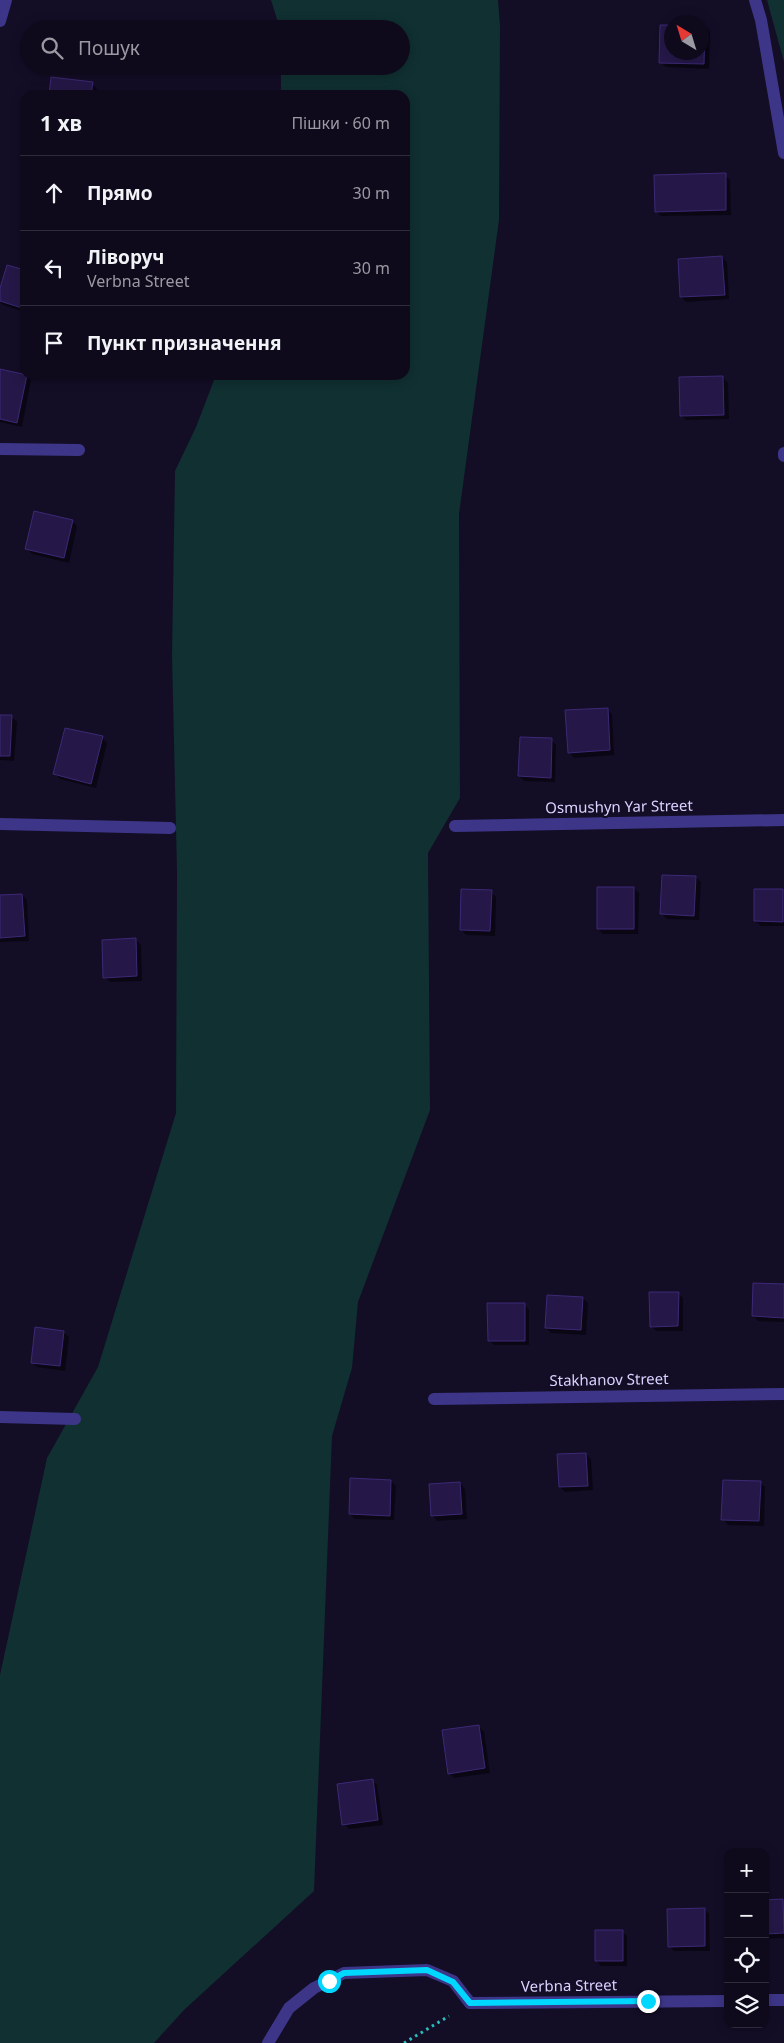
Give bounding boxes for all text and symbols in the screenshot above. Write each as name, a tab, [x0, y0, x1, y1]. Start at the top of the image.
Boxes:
north arrow	[664, 15, 709, 60]
search box	[20, 20, 410, 75]
icon: search	[38, 34, 66, 62]
text: Пошук	[78, 35, 140, 61]
text: 1 хв	[40, 109, 82, 137]
text: Пішки · 60 m	[291, 112, 390, 134]
icon: ahead	[40, 179, 68, 207]
text: Прямо	[87, 180, 153, 206]
text: 30 m	[353, 182, 390, 204]
text: Ліворуч	[87, 244, 164, 270]
icon: left	[40, 254, 68, 282]
text: 30 m	[353, 257, 390, 279]
text: Verbna Street	[87, 270, 189, 292]
icon: arrive	[40, 329, 68, 357]
text: Пункт призначення	[87, 330, 281, 356]
street label: Osmushyn Yar Street	[545, 795, 694, 817]
street label: Stakhanov Street	[549, 1368, 669, 1390]
map controls	[724, 1848, 769, 2028]
button: +	[724, 1848, 769, 1893]
button: −	[724, 1893, 769, 1938]
button: locate	[724, 1938, 769, 1983]
route start	[318, 1970, 341, 1993]
street label: Verbna Street	[521, 1974, 618, 1996]
button: layers	[724, 1983, 769, 2028]
route end	[637, 1990, 660, 2013]

